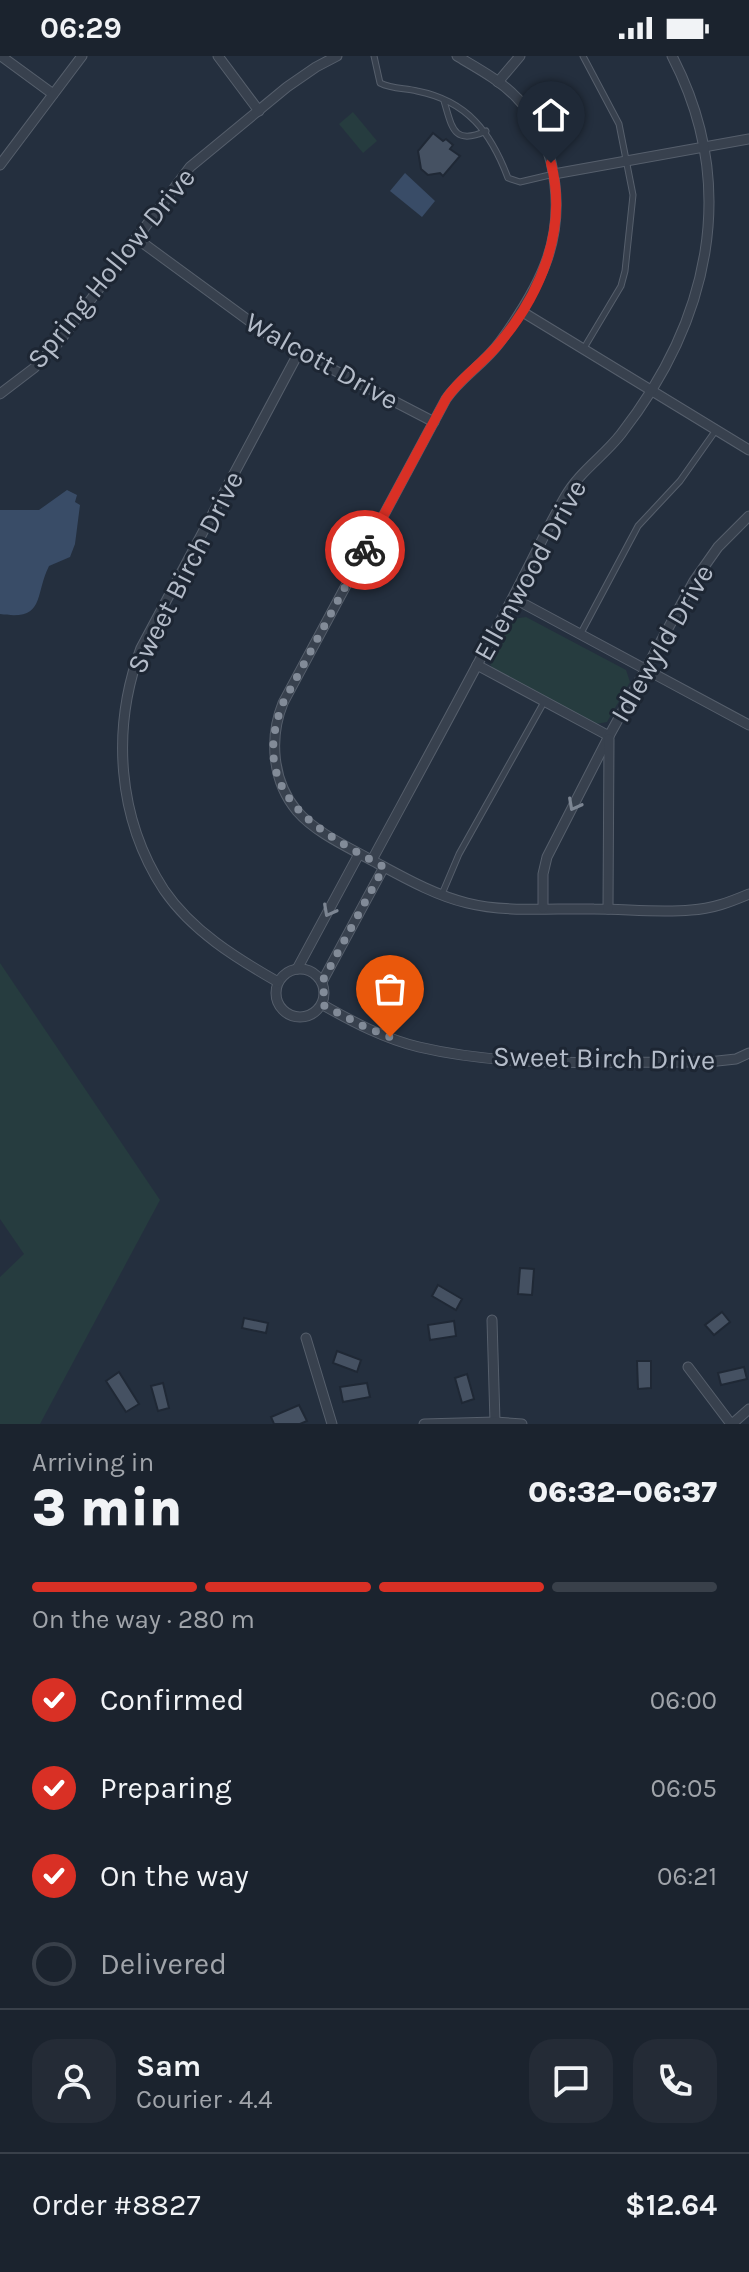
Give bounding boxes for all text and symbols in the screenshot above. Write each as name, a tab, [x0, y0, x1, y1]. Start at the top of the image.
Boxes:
text: 06:29	[40, 10, 122, 46]
pin	[517, 81, 585, 163]
icon: home	[529, 93, 573, 137]
street label: Spring Hollow Drive	[20, 161, 202, 375]
street label: Walcott Drive	[240, 305, 404, 417]
street label: Sweet Birch Drive	[120, 465, 250, 679]
street label: Ellenwood Drive	[467, 474, 593, 666]
courier	[325, 510, 405, 590]
icon: bike	[343, 528, 387, 572]
street label: Idlewyld Drive	[604, 558, 720, 728]
one-way arrow	[569, 797, 584, 812]
one-way arrow	[323, 903, 338, 918]
pin	[356, 955, 424, 1037]
icon: bag	[368, 967, 412, 1011]
street label: Sweet Birch Drive	[493, 1040, 715, 1076]
text: Arriving in	[32, 1447, 154, 1478]
text: 06:32–06:37	[528, 1474, 717, 1510]
text: 3 min	[32, 1477, 182, 1538]
text: On the way · 280 m	[32, 1604, 255, 1635]
icon: check	[32, 1678, 76, 1722]
text: Confirmed	[100, 1682, 244, 1718]
text: 06:00	[650, 1685, 717, 1716]
icon: check	[32, 1766, 76, 1810]
text: Preparing	[100, 1770, 232, 1806]
text: 06:05	[651, 1773, 717, 1804]
icon: check	[32, 1854, 76, 1898]
text: On the way	[100, 1858, 249, 1894]
text: 06:21	[657, 1861, 717, 1892]
text: Delivered	[100, 1946, 227, 1982]
button: person	[32, 2039, 116, 2123]
button: chat	[529, 2039, 613, 2123]
button: phone	[633, 2039, 717, 2123]
text: Sam	[136, 2048, 201, 2084]
text: Courier · 4.4	[136, 2084, 272, 2115]
text: Order #8827	[32, 2187, 200, 2223]
text: $12.64	[625, 2187, 717, 2223]

